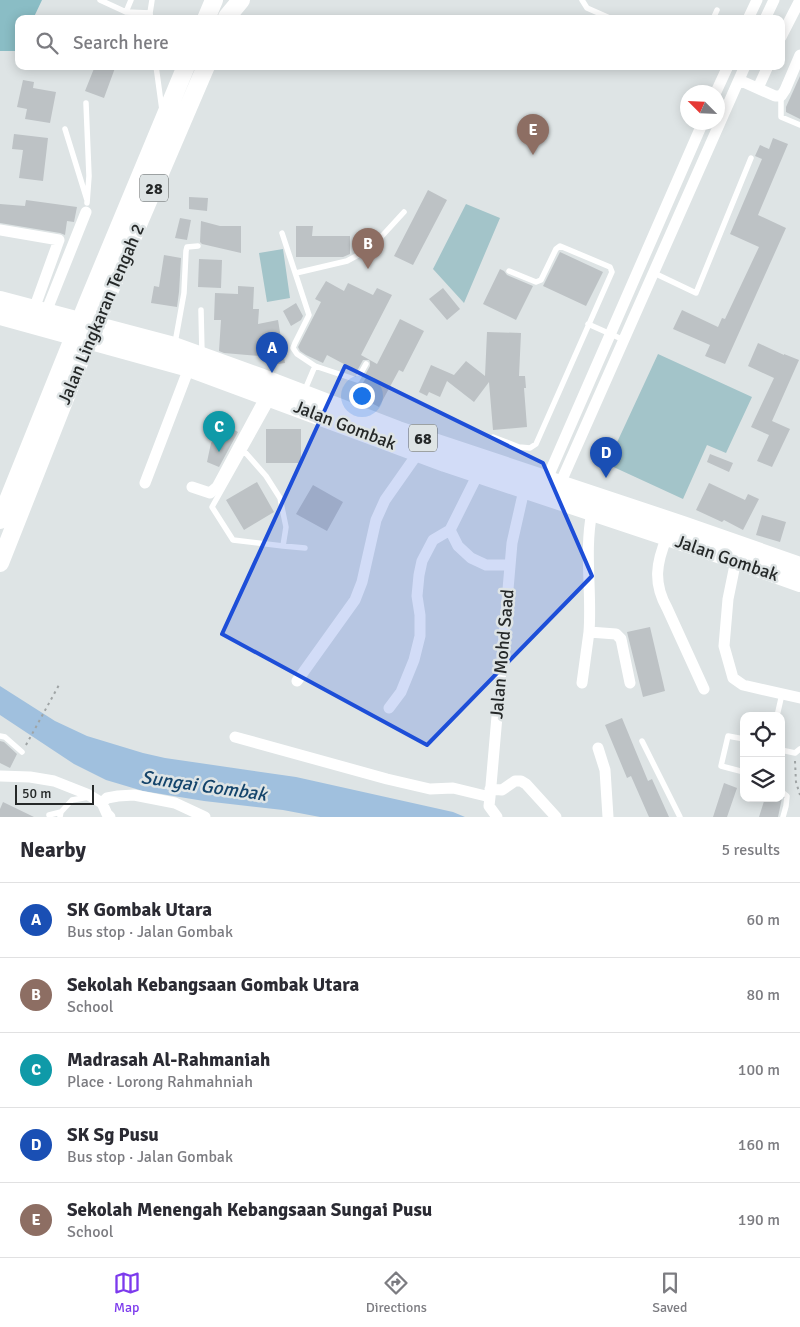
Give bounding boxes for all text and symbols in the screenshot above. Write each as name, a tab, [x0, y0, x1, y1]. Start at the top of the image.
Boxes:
search box	[15, 15, 785, 70]
icon: search	[33, 29, 61, 57]
text: Search here	[73, 31, 169, 55]
north arrow	[680, 85, 725, 130]
pin: E	[517, 114, 549, 155]
road number: 28	[140, 174, 168, 202]
street label: Jalan Lingkaran Tengah 2	[53, 220, 149, 408]
pin: B	[352, 228, 384, 269]
pin: A	[256, 332, 288, 373]
your location	[349, 383, 375, 409]
street label: Jalan Gombak	[291, 395, 399, 455]
pin: C	[203, 411, 235, 452]
road number: 68	[409, 424, 437, 452]
pin: D	[590, 437, 622, 478]
street label: Jalan Gombak	[672, 530, 782, 586]
street label: Jalan Mohd Saad	[485, 588, 519, 720]
map controls	[740, 712, 785, 802]
button: locate	[740, 712, 785, 757]
button: layers	[740, 757, 785, 802]
water label: Sungai Gombak	[139, 765, 270, 807]
scale bar	[15, 782, 94, 805]
text: 50 m	[22, 785, 51, 802]
text: Nearby	[20, 837, 86, 863]
text: 5 results	[721, 840, 780, 860]
text: SK Gombak Utara	[67, 898, 212, 922]
text: A	[31, 910, 41, 930]
text: 60 m	[746, 910, 780, 930]
text: Bus stop · Jalan Gombak	[67, 922, 233, 942]
text: Sekolah Kebangsaan Gombak Utara	[67, 973, 359, 997]
text: B	[31, 985, 41, 1005]
text: 80 m	[746, 985, 780, 1005]
text: School	[67, 997, 113, 1017]
text: Madrasah Al-Rahmaniah	[67, 1048, 270, 1072]
text: C	[31, 1060, 41, 1080]
text: 100 m	[738, 1060, 780, 1080]
text: Place · Lorong Rahmahniah	[67, 1072, 253, 1092]
text: SK Sg Pusu	[67, 1123, 159, 1147]
text: D	[31, 1135, 41, 1155]
text: 160 m	[738, 1135, 780, 1155]
text: Bus stop · Jalan Gombak	[67, 1147, 233, 1167]
text: Sekolah Menengah Kebangsaan Sungai Pusu	[67, 1198, 432, 1222]
text: E	[31, 1210, 41, 1230]
text: 190 m	[738, 1210, 780, 1230]
text: School	[67, 1222, 113, 1242]
tab: Map	[113, 1269, 141, 1316]
tab: Directions	[366, 1269, 427, 1316]
tab: Saved	[652, 1269, 687, 1316]

